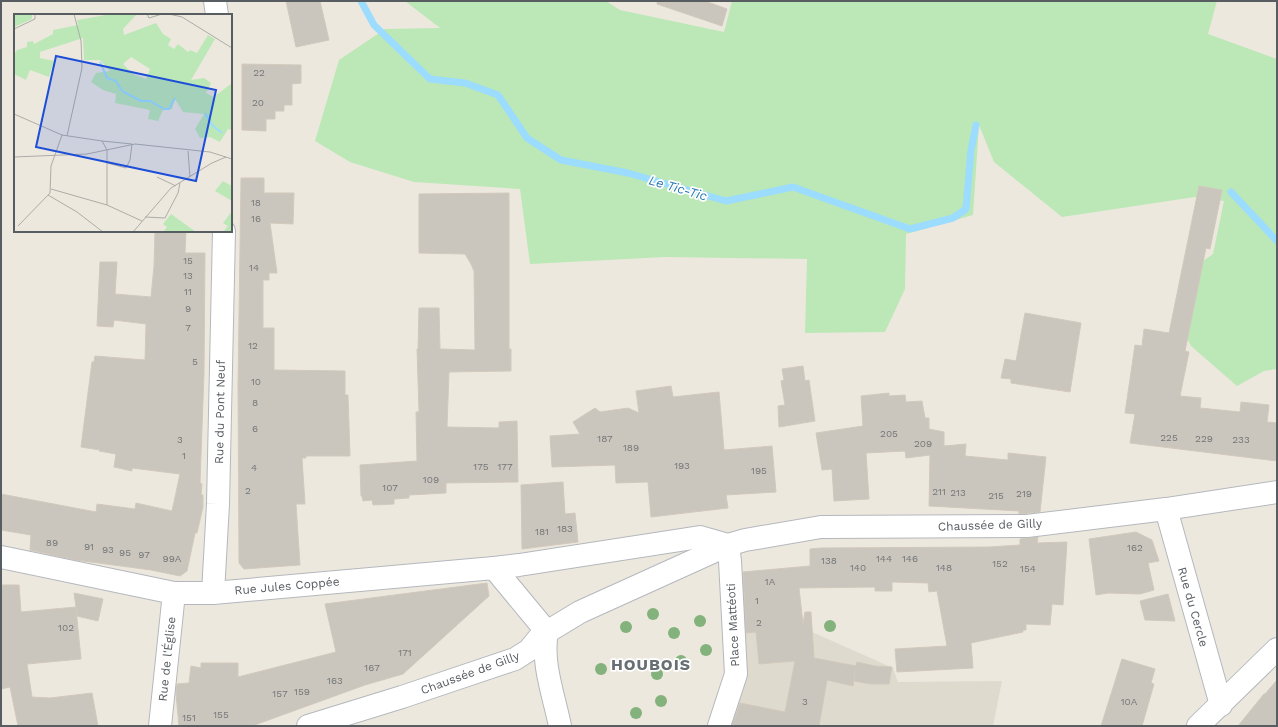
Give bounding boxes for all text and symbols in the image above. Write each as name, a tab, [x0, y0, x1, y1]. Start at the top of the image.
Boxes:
inset map	[14, 14, 232, 232]
house number: 22	[253, 67, 265, 78]
house number: 20	[252, 97, 264, 108]
water label: Le Tic-Tic	[647, 173, 709, 203]
house number: 18	[251, 197, 261, 208]
house number: 16	[251, 213, 261, 224]
house number: 15	[183, 255, 193, 266]
house number: 14	[249, 262, 259, 273]
house number: 13	[183, 270, 193, 281]
house number: 11	[184, 286, 192, 297]
house number: 9	[185, 303, 191, 314]
house number: 7	[185, 322, 191, 333]
house number: 12	[248, 340, 258, 351]
house number: 5	[192, 356, 198, 367]
street label: Rue du Pont Neuf	[212, 360, 228, 464]
house number: 10	[251, 376, 261, 387]
house number: 8	[252, 397, 258, 408]
house number: 6	[252, 423, 258, 434]
house number: 205	[880, 428, 898, 439]
house number: 225	[1160, 432, 1178, 443]
house number: 187	[597, 433, 613, 444]
house number: 229	[1195, 433, 1213, 444]
house number: 3	[177, 434, 183, 445]
house number: 233	[1232, 434, 1250, 445]
house number: 209	[914, 438, 932, 449]
house number: 189	[623, 442, 639, 453]
house number: 1	[182, 450, 186, 461]
house number: 193	[674, 460, 690, 471]
house number: 175	[473, 461, 489, 472]
house number: 177	[497, 461, 513, 472]
house number: 4	[251, 462, 257, 473]
house number: 195	[751, 465, 767, 476]
house number: 109	[423, 474, 439, 485]
house number: 107	[382, 482, 398, 493]
house number: 2	[245, 485, 251, 496]
house number: 211	[932, 486, 946, 497]
house number: 213	[950, 487, 966, 498]
house number: 219	[1016, 488, 1032, 499]
house number: 215	[988, 490, 1004, 501]
street label: Chaussée de Gilly	[938, 516, 1043, 534]
house number: 183	[557, 523, 573, 534]
house number: 181	[535, 526, 549, 537]
house number: 89	[46, 537, 58, 548]
house number: 91	[84, 541, 94, 552]
house number: 162	[1127, 542, 1143, 553]
house number: 93	[102, 544, 114, 555]
house number: 95	[119, 547, 131, 558]
house number: 97	[138, 549, 150, 560]
house number: 99A	[163, 553, 182, 564]
house number: 144	[876, 553, 892, 564]
house number: 146	[902, 553, 918, 564]
house number: 138	[821, 555, 837, 566]
house number: 152	[992, 558, 1008, 569]
house number: 140	[850, 562, 866, 573]
house number: 148	[936, 562, 952, 573]
house number: 154	[1020, 563, 1036, 574]
street label: Rue du Cercle	[1175, 565, 1211, 649]
street label: Rue Jules Coppée	[234, 574, 340, 598]
house number: 1A	[765, 576, 776, 587]
street label: Place Mattéoti	[724, 583, 742, 667]
house number: 1	[755, 595, 759, 606]
street label: Rue de l'Église	[156, 616, 178, 702]
house number: 2	[756, 617, 762, 628]
house number: 102	[58, 622, 74, 633]
house number: 171	[398, 647, 412, 658]
street label: Chaussée de Gilly	[419, 648, 522, 697]
district label: HOUBOIS	[611, 655, 691, 674]
house number: 167	[364, 662, 380, 673]
house number: 163	[327, 675, 343, 686]
house number: 159	[294, 686, 310, 697]
house number: 157	[272, 688, 288, 699]
house number: 3	[802, 696, 808, 707]
house number: 10A	[1121, 696, 1138, 707]
house number: 155	[213, 709, 229, 720]
house number: 151	[182, 712, 196, 723]

